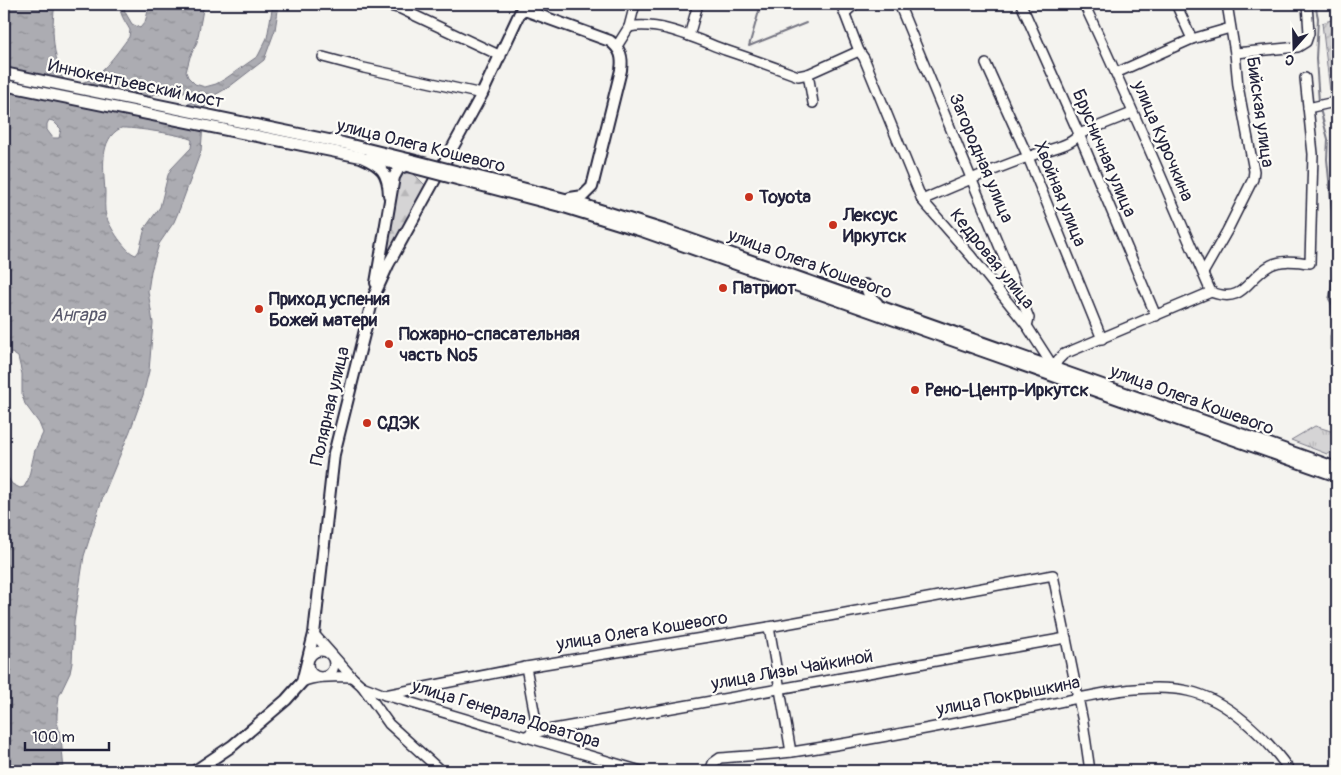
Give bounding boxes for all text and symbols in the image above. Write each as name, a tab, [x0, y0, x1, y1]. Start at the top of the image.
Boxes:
north arrow	[1268, 22, 1318, 72]
text: С	[1282, 50, 1297, 69]
street label: Иннокентьевский мост	[46, 54, 226, 114]
street label: Бийская улица	[1241, 55, 1279, 169]
street label: улица Курочкина	[1127, 76, 1199, 205]
street label: Брусничная улица	[1067, 86, 1141, 220]
street label: Загородная улица	[943, 90, 1019, 226]
street label: улица Олега Кошевого	[333, 114, 508, 178]
street label: Хвойная улица	[1028, 138, 1092, 250]
place label: Toyota	[758, 186, 811, 209]
marker: Toyota	[743, 191, 755, 203]
place label: Лексус Иркутск	[842, 204, 907, 248]
street label: Кедровая улица	[944, 204, 1040, 314]
marker: Лексус Иркутск	[827, 219, 839, 231]
street label: улица Олега Кошевого	[724, 223, 895, 304]
place label: Патриот	[733, 277, 797, 300]
marker: Патриот	[717, 282, 729, 294]
place label: Приход успения Божей матери	[269, 288, 390, 332]
water label: Ангара	[51, 303, 107, 327]
marker: Приход успения Божей матери	[253, 303, 265, 315]
place label: Пожарно-спасательная часть №5	[399, 323, 580, 367]
marker: Пожарно-спасательная часть №5	[383, 338, 395, 350]
street label: Полярная улица	[305, 344, 355, 468]
street label: улица Олега Кошевого	[1106, 359, 1277, 440]
place label: Рено-Центр-Иркутск	[925, 379, 1089, 402]
marker: Рено-Центр-Иркутск	[909, 384, 921, 396]
place label: СДЭК	[377, 412, 420, 435]
marker: СДЭК	[361, 417, 373, 429]
street label: улица Олега Кошевого	[554, 606, 729, 656]
street label: улица Лизы Чайкиной	[708, 644, 875, 696]
street label: улица Покрышкина	[933, 671, 1082, 721]
street label: улица Генерала Доватора	[408, 674, 603, 754]
scale bar	[25, 720, 109, 752]
text: 100 m	[32, 728, 75, 747]

